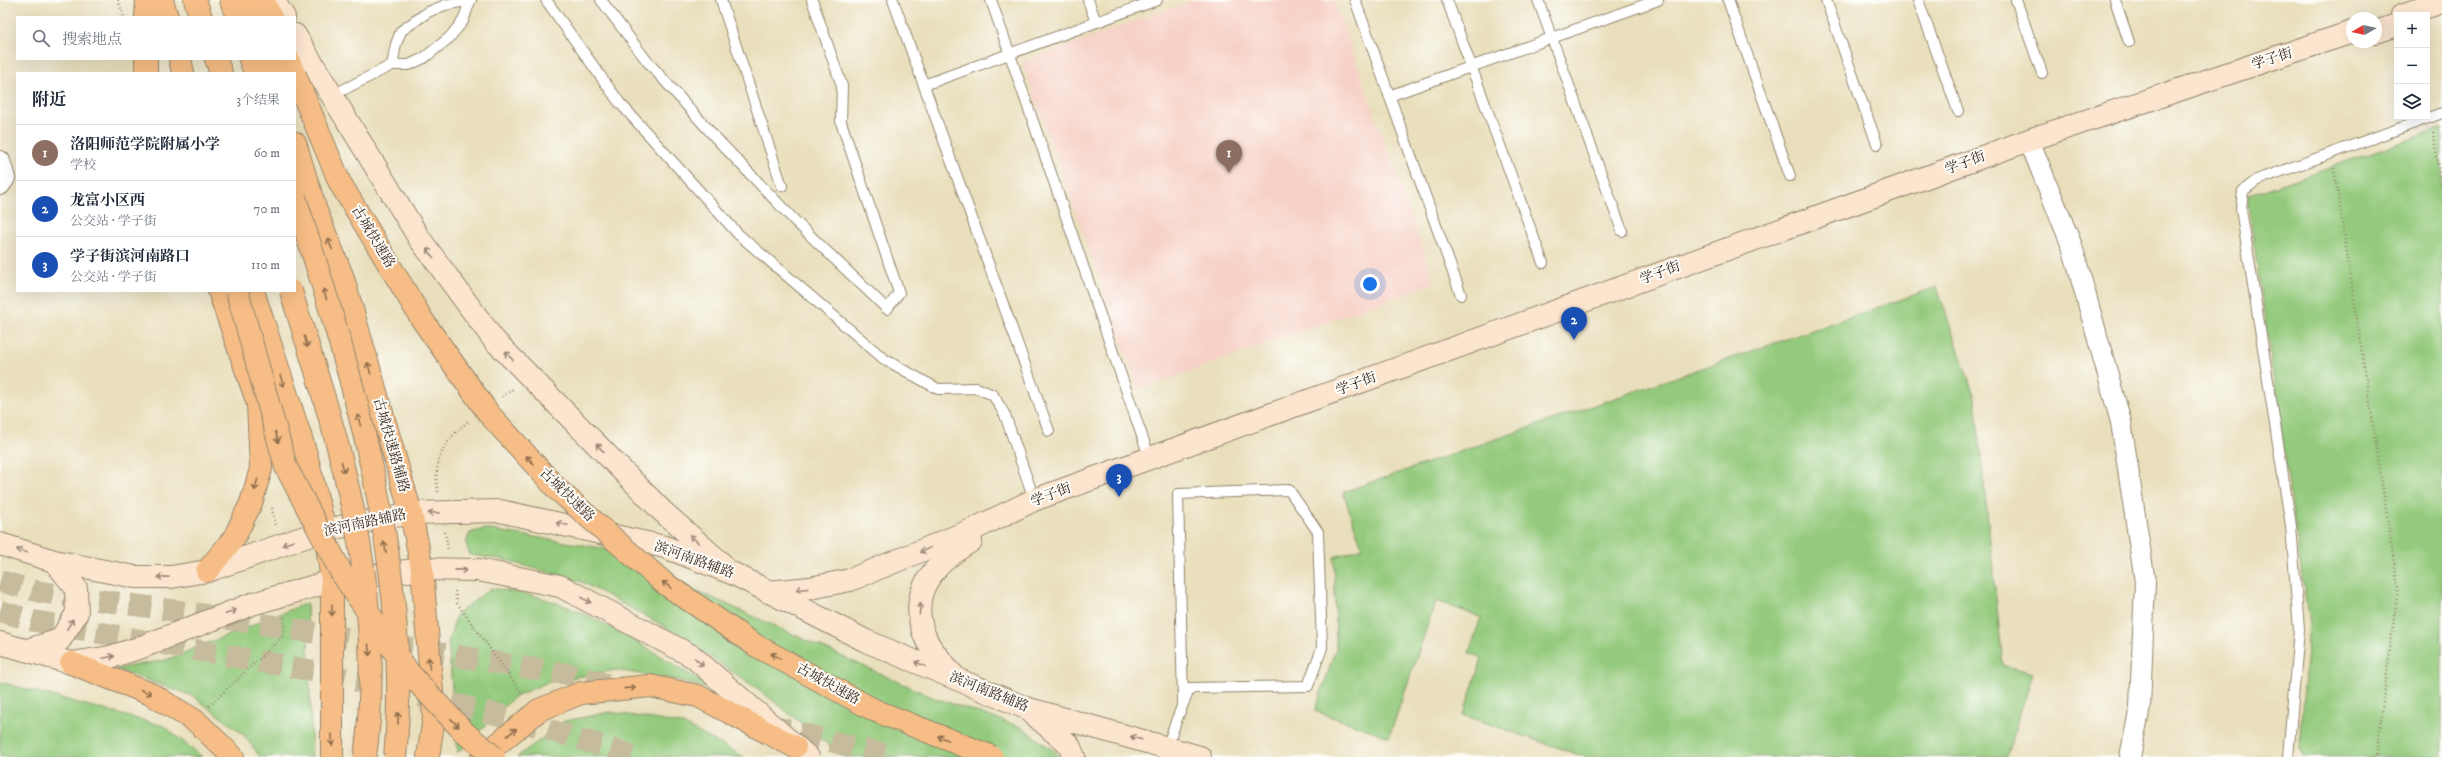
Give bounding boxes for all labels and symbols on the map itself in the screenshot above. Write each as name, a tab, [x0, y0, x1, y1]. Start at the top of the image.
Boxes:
north arrow	[2346, 12, 2382, 48]
street label: 学子街	[2249, 44, 2295, 74]
pin: 1	[1216, 140, 1242, 173]
street label: 学子街	[1942, 147, 1988, 179]
street label: 古城快速路	[347, 202, 399, 272]
one-way arrow	[325, 239, 333, 251]
one-way arrow	[426, 247, 434, 258]
street label: 学子街	[1637, 257, 1683, 289]
your location	[1360, 274, 1380, 294]
one-way arrow	[321, 288, 328, 301]
pin: 2	[1561, 307, 1587, 340]
one-way arrow	[303, 335, 310, 348]
one-way arrow	[504, 351, 514, 361]
one-way arrow	[365, 362, 372, 375]
street label: 学子街	[1333, 368, 1379, 400]
one-way arrow	[279, 374, 287, 386]
street label: 古城快速路辅路	[369, 395, 413, 495]
one-way arrow	[355, 413, 363, 426]
one-way arrow	[274, 430, 281, 443]
one-way arrow	[595, 443, 605, 453]
one-way arrow	[526, 454, 535, 465]
one-way arrow	[340, 460, 347, 473]
street label: 古城快速路	[536, 464, 598, 526]
pin: 3	[1106, 464, 1132, 497]
one-way arrow	[252, 478, 259, 491]
street label: 学子街	[1028, 479, 1074, 511]
street label: 滨河南路辅路	[322, 505, 408, 541]
one-way arrow	[428, 509, 441, 516]
one-way arrow	[556, 520, 569, 528]
one-way arrow	[688, 534, 699, 543]
street label: 滨河南路辅路	[651, 537, 737, 583]
one-way arrow	[283, 540, 295, 548]
one-way arrow	[381, 541, 389, 554]
one-way arrow	[16, 547, 29, 554]
one-way arrow	[920, 547, 932, 555]
one-way arrow	[454, 566, 467, 574]
one-way arrow	[157, 573, 170, 581]
one-way arrow	[662, 581, 673, 589]
one-way arrow	[796, 585, 809, 592]
one-way arrow	[579, 597, 591, 604]
one-way arrow	[328, 603, 336, 616]
one-way arrow	[916, 603, 923, 616]
one-way arrow	[225, 607, 237, 615]
one-way arrow	[66, 618, 74, 630]
one-way arrow	[366, 643, 373, 656]
one-way arrow	[103, 652, 116, 660]
one-way arrow	[770, 652, 782, 660]
one-way arrow	[426, 657, 433, 670]
one-way arrow	[694, 658, 705, 667]
street label: 古城快速路	[793, 659, 863, 709]
one-way arrow	[915, 659, 927, 667]
street label: 滨河南路辅路	[947, 668, 1031, 716]
one-way arrow	[623, 684, 636, 691]
one-way arrow	[140, 689, 152, 697]
one-way arrow	[394, 712, 401, 725]
one-way arrow	[451, 718, 460, 728]
one-way arrow	[506, 728, 517, 737]
one-way arrow	[328, 733, 336, 746]
one-way arrow	[937, 733, 949, 741]
one-way arrow	[1130, 734, 1143, 741]

